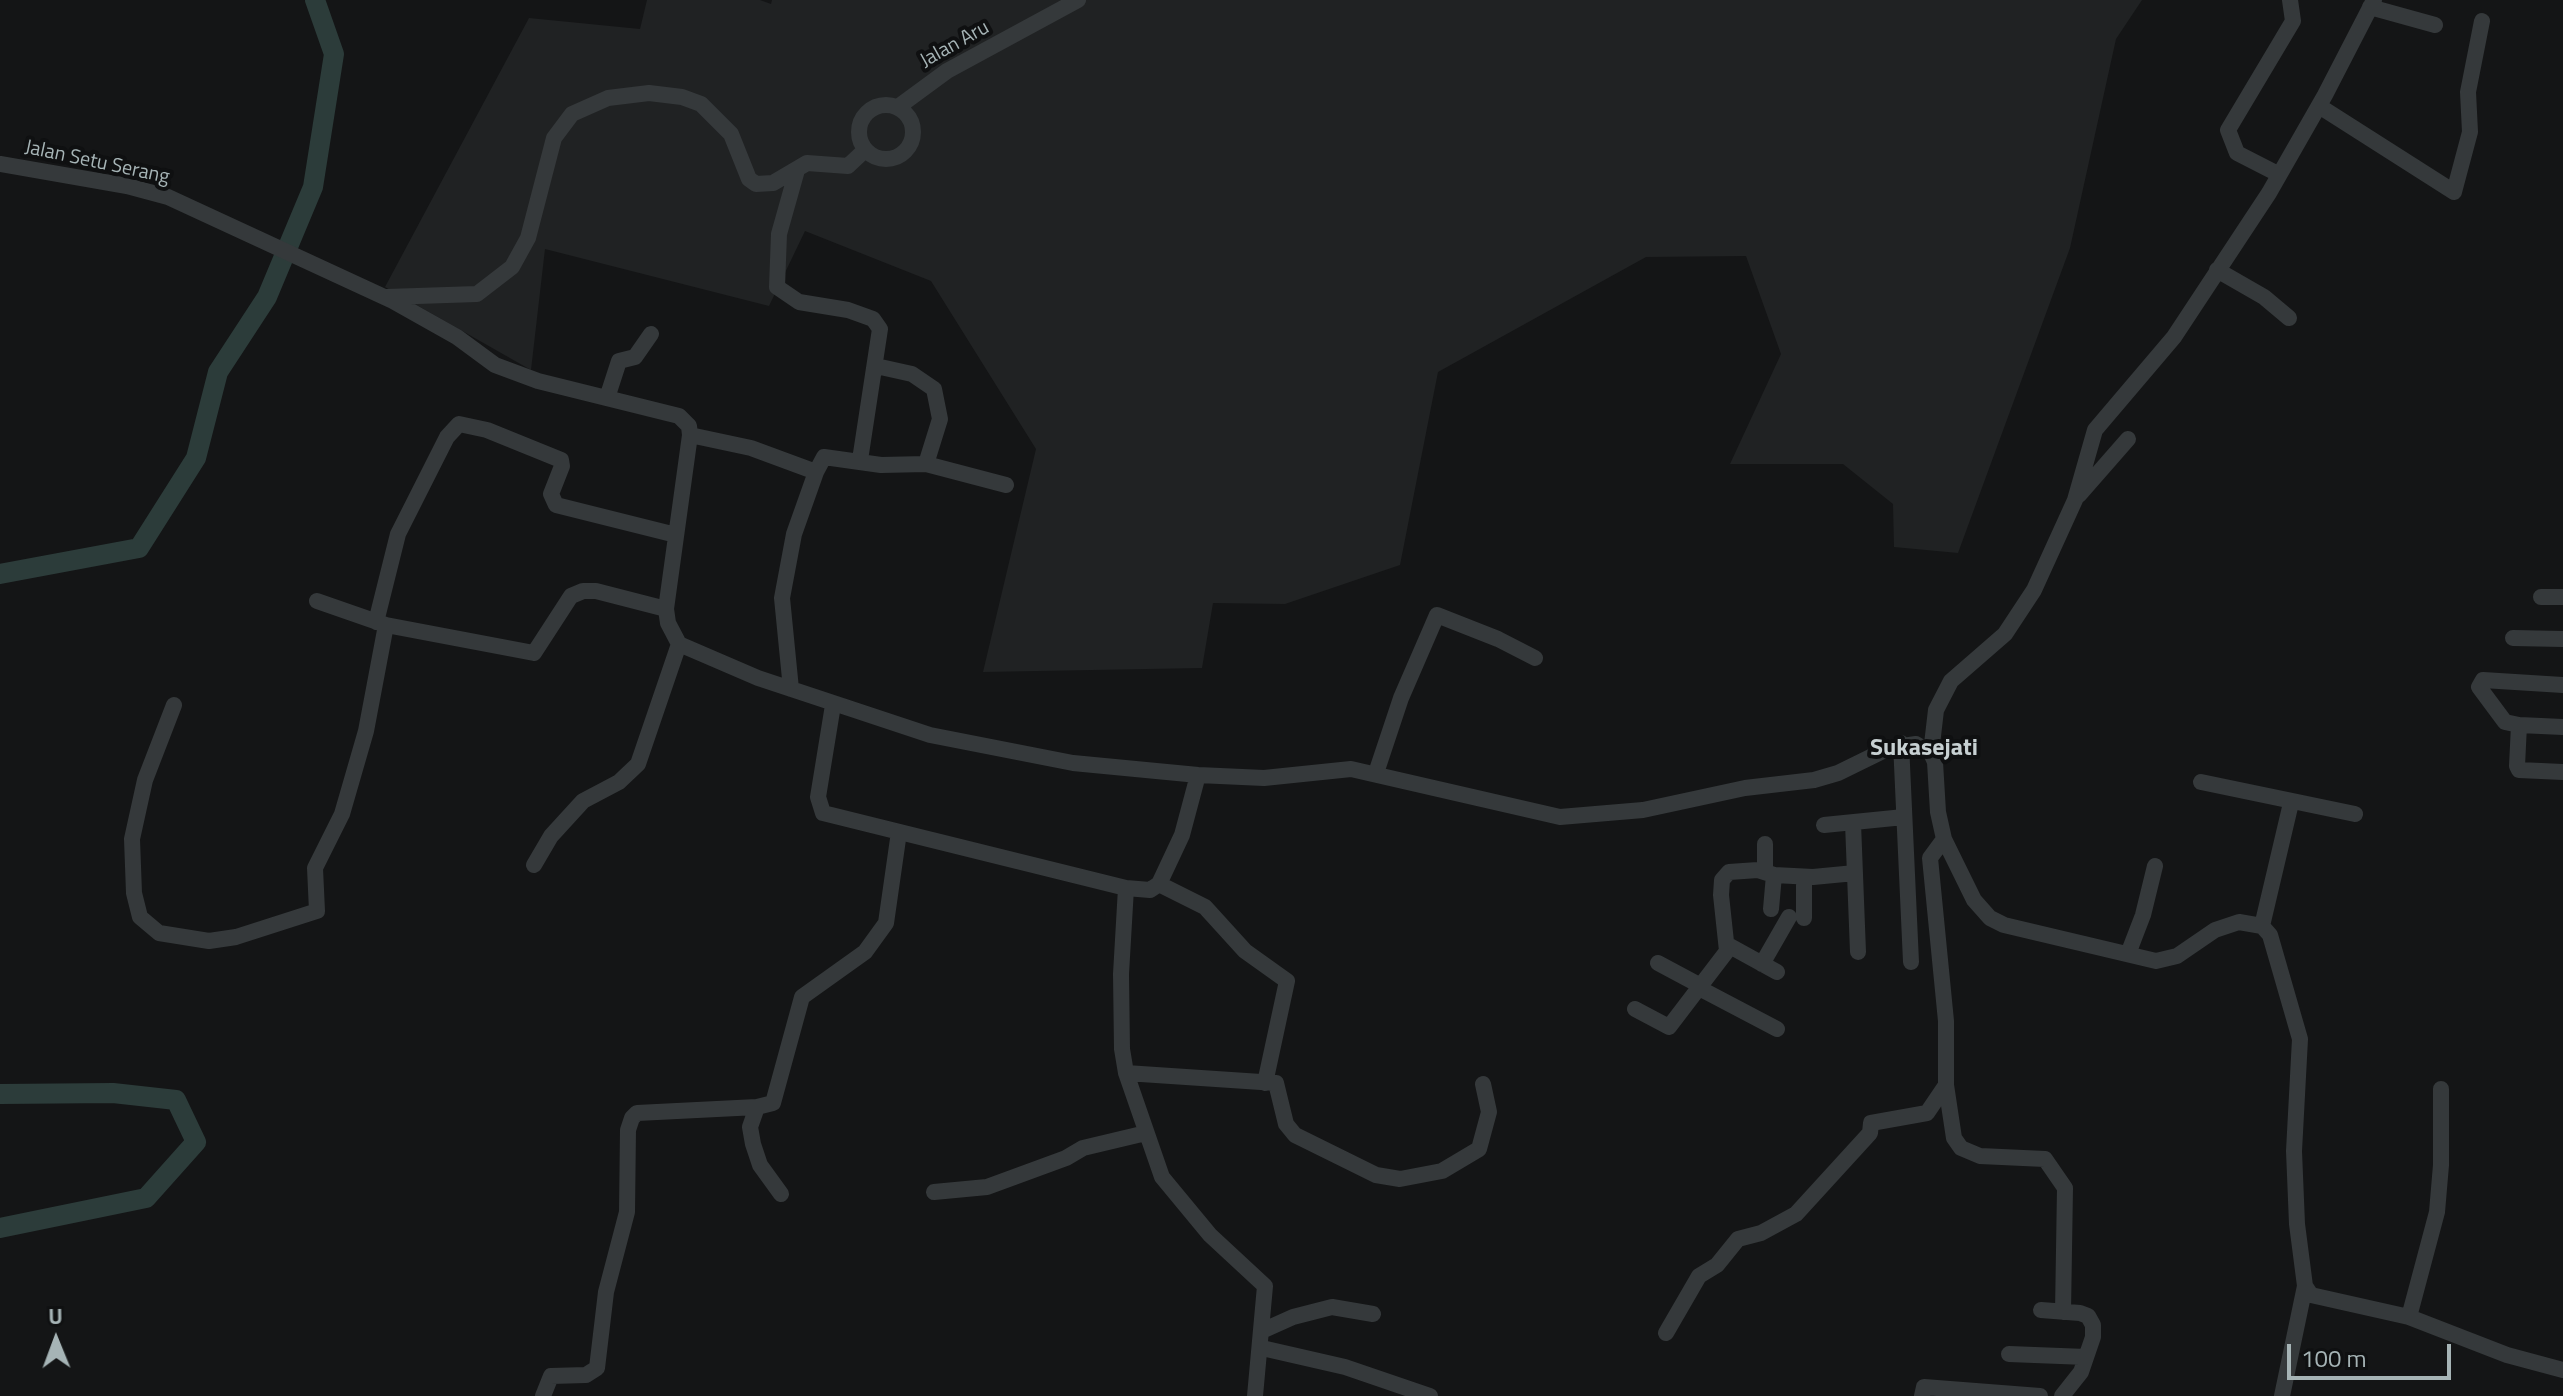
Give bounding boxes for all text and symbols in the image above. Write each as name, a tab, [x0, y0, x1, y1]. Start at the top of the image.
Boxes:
street label: Jalan Aru	[916, 16, 994, 74]
street label: Jalan Setu Serang	[22, 136, 172, 190]
district label: Sukasejati	[1870, 735, 1978, 763]
text: U	[48, 1299, 63, 1333]
north arrow	[16, 1300, 96, 1380]
scale bar	[2291, 1328, 2455, 1378]
text: 100 m	[2301, 1340, 2367, 1376]

